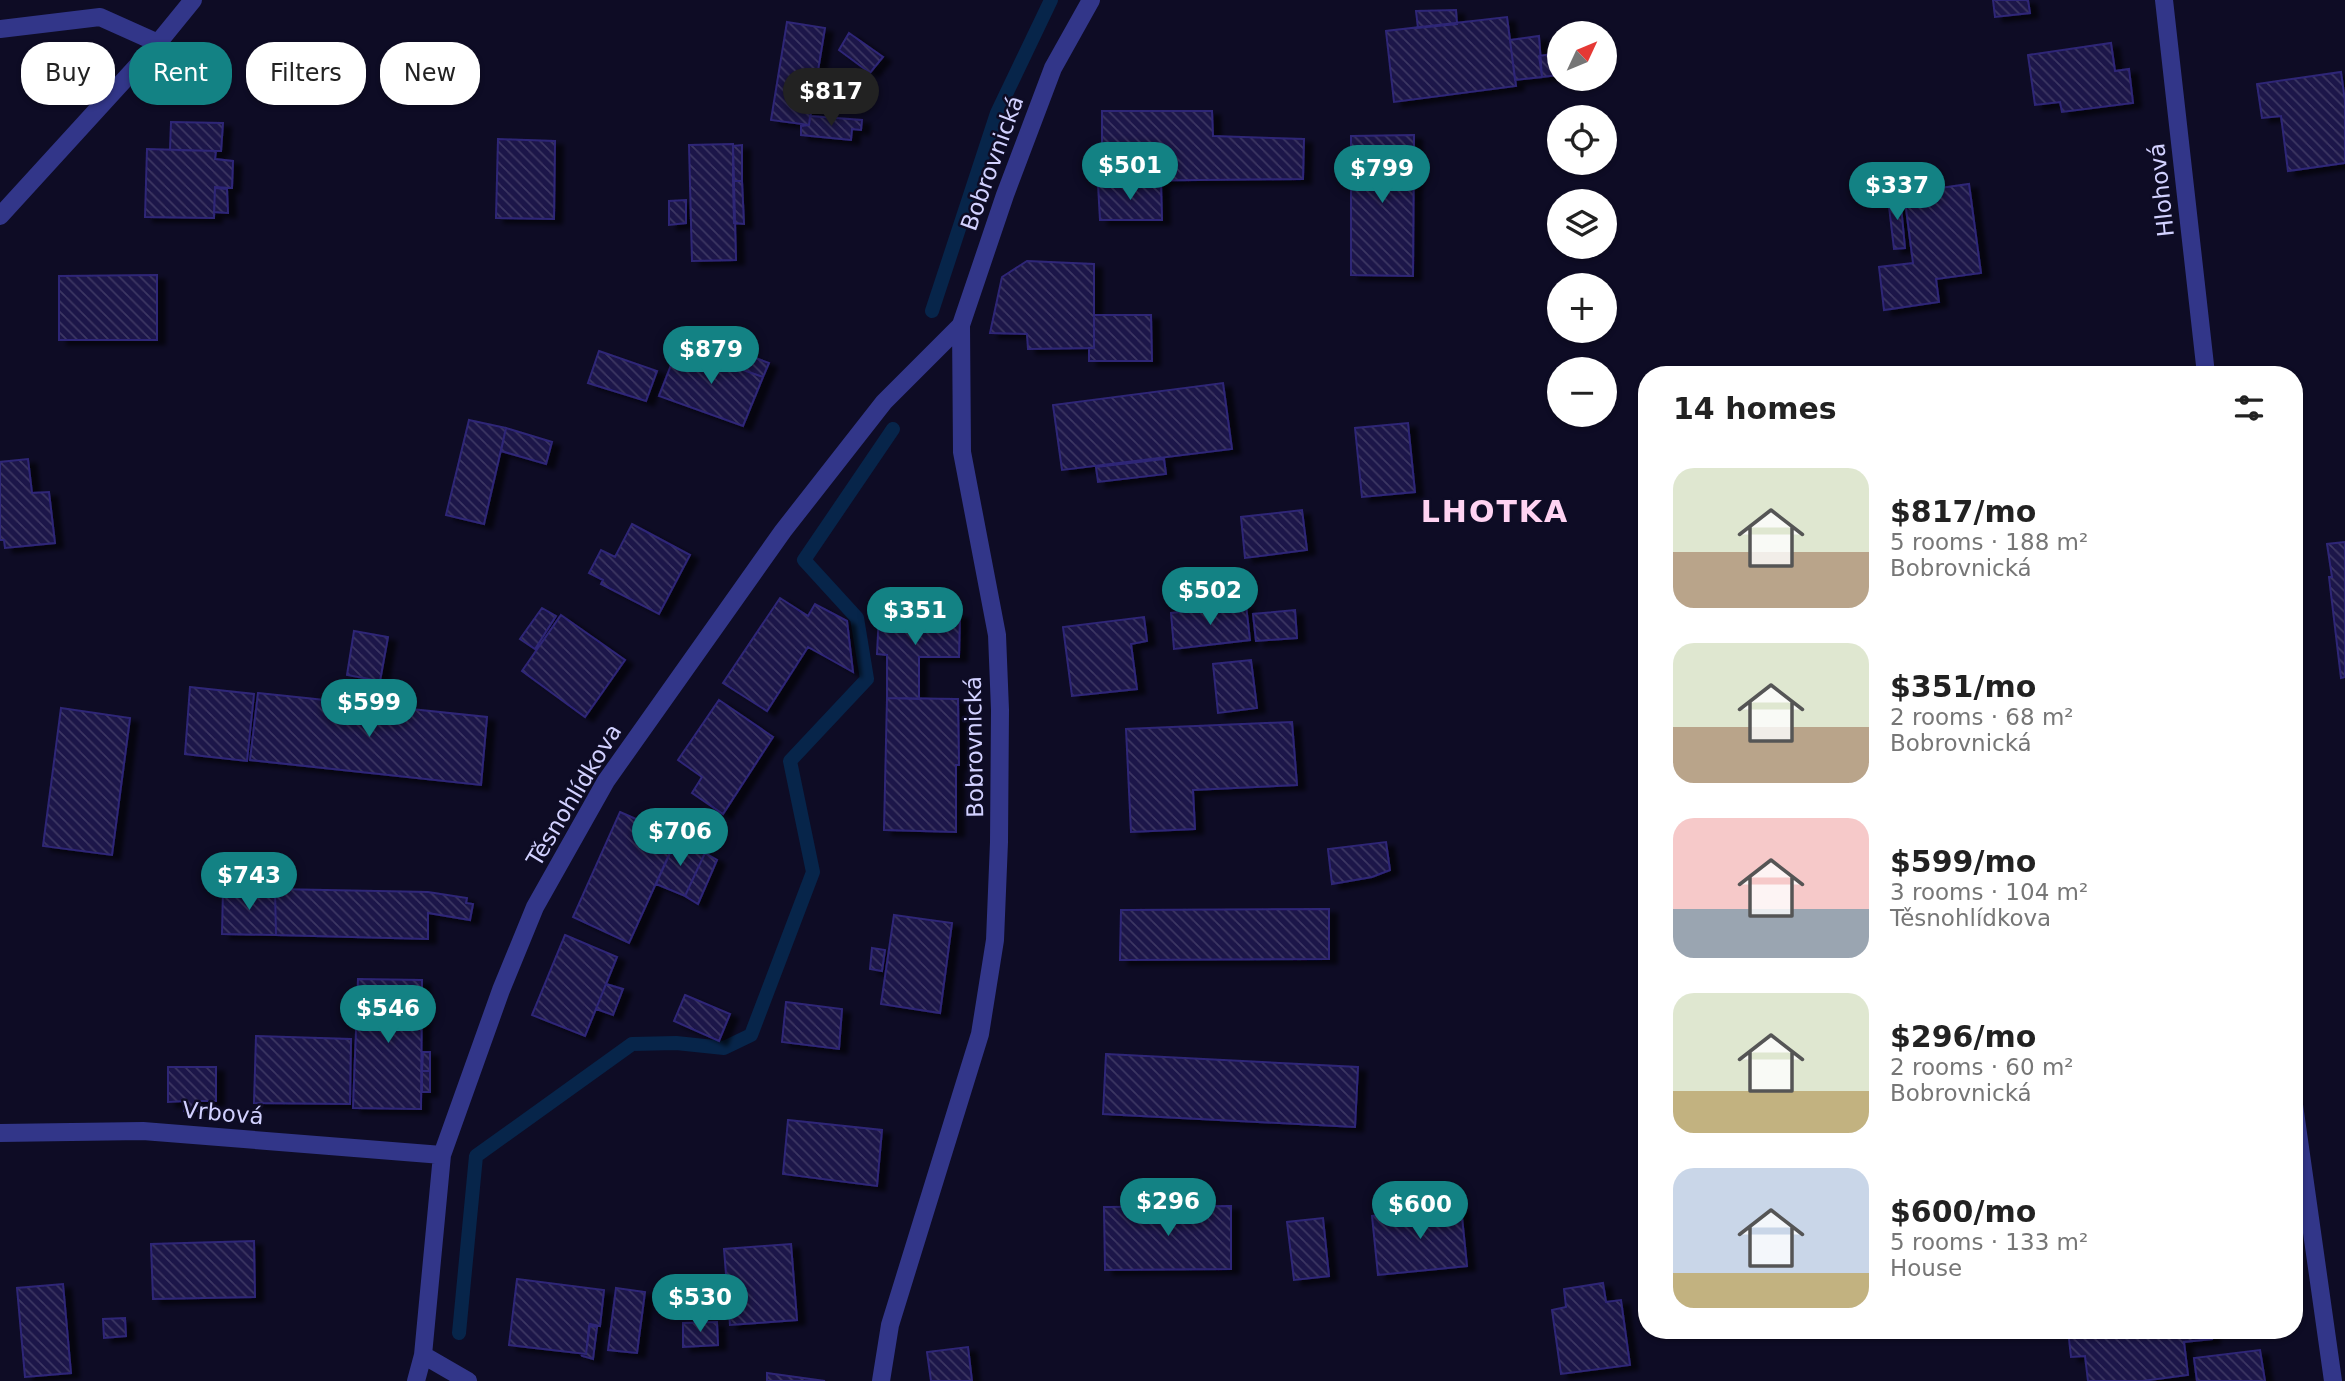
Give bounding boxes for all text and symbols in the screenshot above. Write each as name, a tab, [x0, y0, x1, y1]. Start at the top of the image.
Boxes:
north arrow	[1547, 21, 1617, 91]
map controls	[1547, 21, 1617, 427]
chip: Buy	[21, 42, 115, 105]
chip: Rent	[129, 42, 232, 105]
chip: Filters	[246, 42, 366, 105]
chip: New	[380, 42, 480, 105]
pin: $817	[790, 68, 872, 128]
text: $817	[799, 78, 863, 104]
street label: Bobrovnická	[956, 92, 1028, 234]
button: locate	[1547, 105, 1617, 175]
pin: $501	[1089, 142, 1171, 202]
street label: Hlohová	[2143, 142, 2179, 238]
pin: $799	[1341, 146, 1423, 205]
text: $501	[1098, 152, 1162, 178]
text: $799	[1350, 155, 1414, 181]
pin: $337	[1856, 162, 1938, 222]
text: $337	[1865, 172, 1929, 198]
button: layers	[1547, 189, 1617, 259]
button: +	[1547, 273, 1617, 343]
pin: $879	[670, 326, 752, 386]
text: $879	[679, 336, 743, 362]
button: −	[1547, 357, 1617, 427]
icon: filters	[2230, 389, 2268, 427]
text: 14 homes	[1673, 391, 1837, 426]
district label: LHOTKA	[1421, 494, 1569, 529]
text: $817/mo	[1890, 494, 2036, 529]
icon: home	[1729, 496, 1813, 580]
text: 5 rooms · 188 m²	[1890, 529, 2088, 555]
text: Bobrovnická	[1890, 555, 2032, 581]
pin: $502	[1169, 568, 1251, 627]
text: $502	[1178, 577, 1242, 603]
pin: $351	[874, 588, 956, 647]
text: $351	[883, 597, 947, 623]
text: $351/mo	[1890, 669, 2036, 704]
icon: home	[1729, 671, 1813, 755]
street label: Bobrovnická	[960, 676, 988, 818]
pin: $599	[328, 680, 410, 739]
text: $599	[337, 689, 401, 715]
text: 2 rooms · 68 m²	[1890, 704, 2074, 730]
street label: Těsnohlídkova	[521, 719, 627, 872]
text: Bobrovnická	[1890, 730, 2032, 756]
pin: $706	[639, 808, 721, 868]
text: $706	[648, 818, 712, 844]
text: $599/mo	[1890, 844, 2036, 879]
icon: home	[1729, 846, 1813, 930]
pin: $743	[208, 852, 290, 912]
text: $743	[217, 862, 281, 888]
text: 3 rooms · 104 m²	[1890, 879, 2088, 905]
text: Těsnohlídkova	[1890, 905, 2051, 931]
pin: $546	[347, 986, 429, 1045]
text: $546	[356, 995, 420, 1021]
text: $296/mo	[1890, 1019, 2036, 1054]
icon: home	[1729, 1021, 1813, 1105]
text: 2 rooms · 60 m²	[1890, 1054, 2074, 1080]
text: Bobrovnická	[1890, 1080, 2032, 1106]
street label: Vrbová	[181, 1096, 265, 1130]
pin: $296	[1127, 1178, 1209, 1238]
pin: $600	[1379, 1182, 1461, 1241]
text: $296	[1136, 1188, 1200, 1214]
text: $600	[1388, 1191, 1452, 1217]
text: $600/mo	[1890, 1194, 2036, 1229]
icon: home	[1729, 1196, 1813, 1280]
text: 5 rooms · 133 m²	[1890, 1229, 2088, 1255]
text: House	[1890, 1255, 1962, 1281]
pin: $530	[659, 1274, 741, 1334]
text: $530	[668, 1284, 732, 1310]

